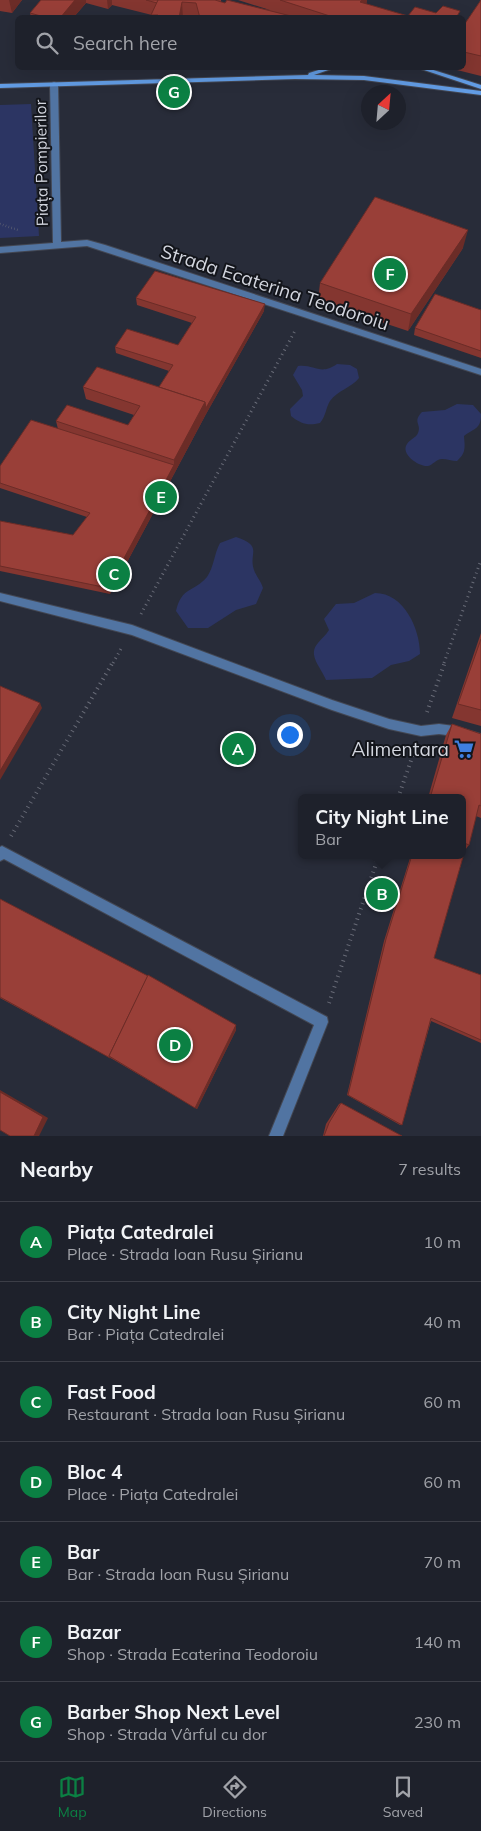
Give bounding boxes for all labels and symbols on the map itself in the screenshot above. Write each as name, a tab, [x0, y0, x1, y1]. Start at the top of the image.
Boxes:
pin: G	[158, 73, 190, 111]
north arrow	[361, 85, 406, 130]
street label: Piața Pompierilor	[30, 99, 52, 227]
street label: Strada Ecaterina Teodoroiu	[158, 239, 392, 335]
pin: F	[374, 255, 406, 293]
pin: E	[145, 478, 177, 516]
pin: C	[98, 555, 130, 593]
your location	[277, 722, 303, 748]
pin: A	[222, 730, 254, 768]
place label: Alimentara	[352, 737, 449, 761]
supermarket icon: Alimentara	[453, 738, 475, 760]
pin: B	[366, 875, 398, 913]
pin: D	[159, 1026, 191, 1064]

